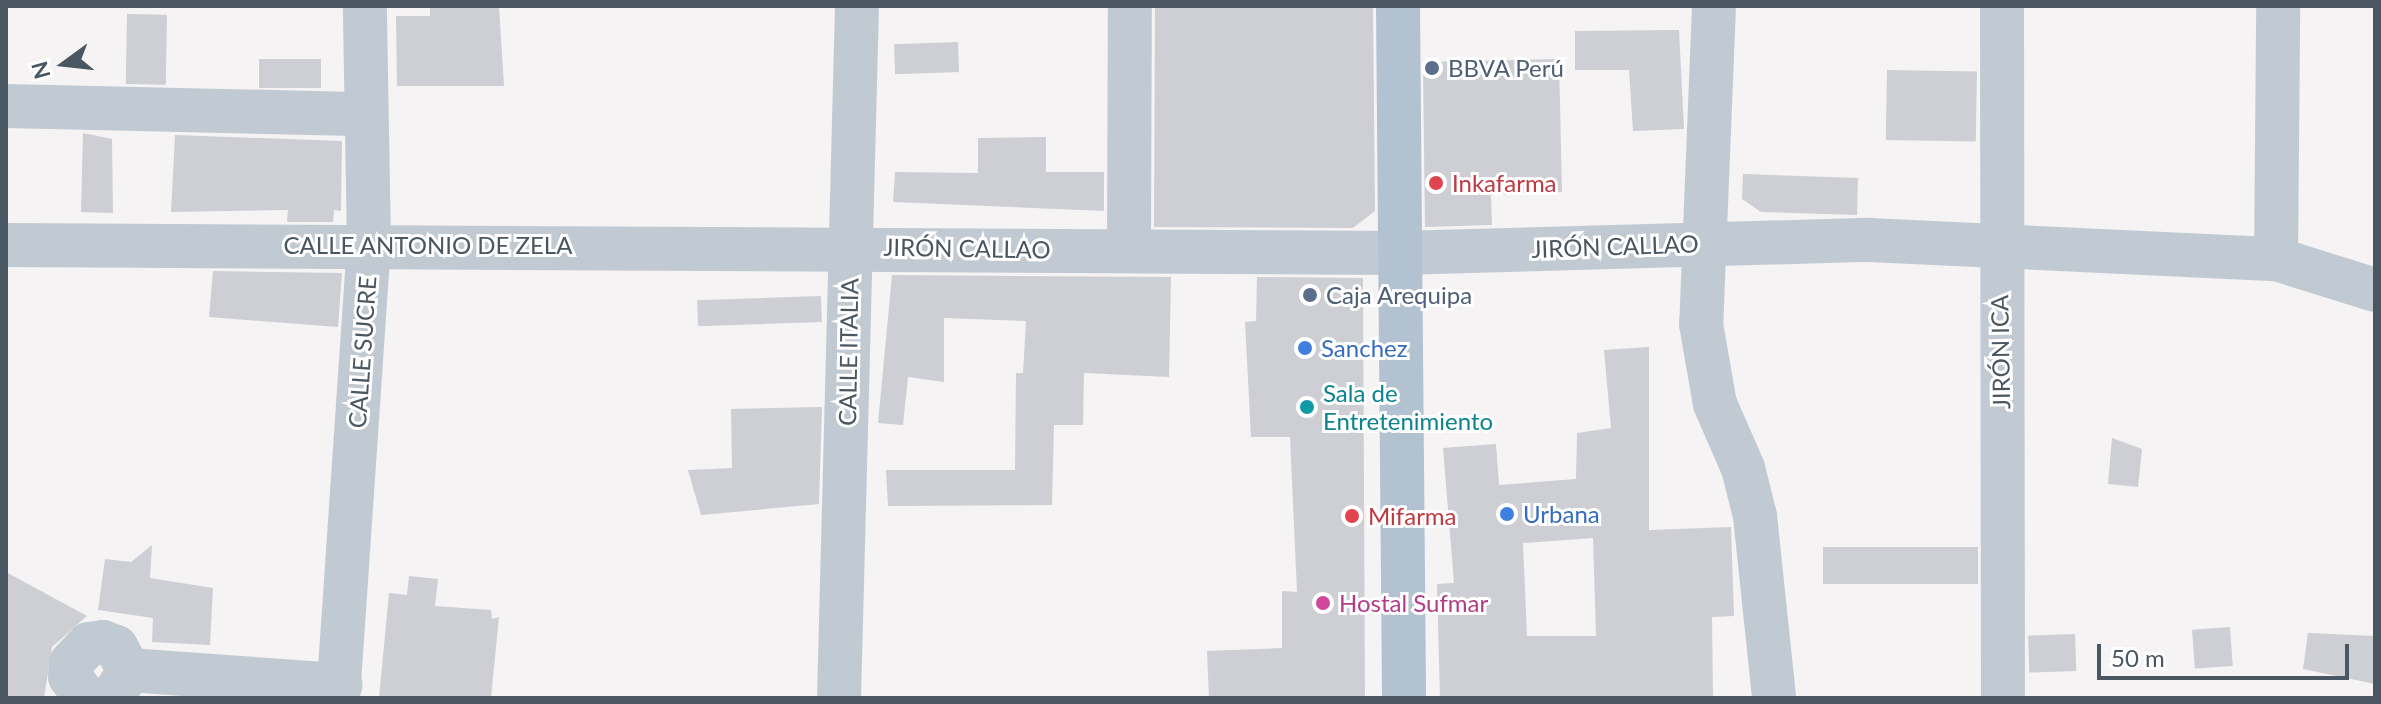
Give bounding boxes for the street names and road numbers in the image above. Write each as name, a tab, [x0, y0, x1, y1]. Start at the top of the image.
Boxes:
street label: JIRÓN CALLAO	[1531, 229, 1699, 263]
street label: CALLE ANTONIO DE ZELA	[283, 231, 573, 259]
street label: JIRÓN CALLAO	[883, 232, 1051, 264]
street label: CALLE SUCRE	[342, 275, 382, 429]
street label: CALLE ITALIA	[832, 278, 864, 426]
street label: JIRÓN ICA	[1985, 295, 2015, 409]

